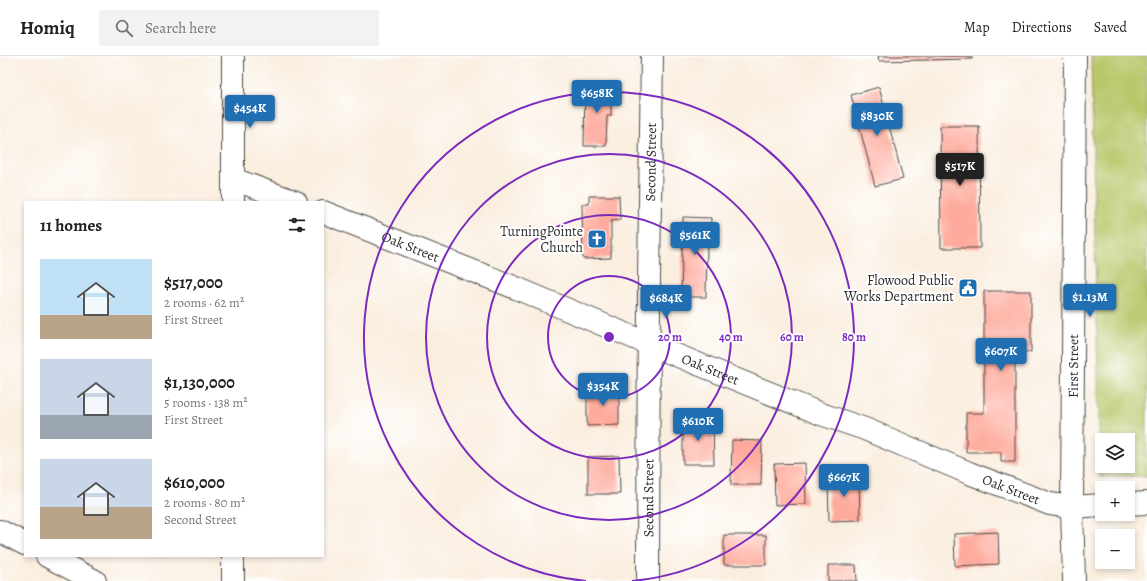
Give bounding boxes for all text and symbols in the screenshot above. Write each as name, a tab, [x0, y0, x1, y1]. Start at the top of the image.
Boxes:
search box	[99, 10, 379, 46]
text: Homiq	[20, 15, 75, 41]
icon: search	[113, 17, 135, 39]
text: Search here	[145, 18, 216, 38]
text: Map	[964, 18, 990, 37]
text: Directions	[1012, 18, 1072, 37]
text: Saved	[1094, 18, 1127, 37]
pin: $658K	[569, 80, 625, 114]
text: $658K	[581, 84, 613, 101]
pin: $454K	[222, 95, 278, 129]
text: $454K	[234, 99, 266, 116]
pin: $830K	[849, 103, 905, 137]
text: $830K	[861, 107, 893, 124]
street label: Second Street	[641, 122, 661, 201]
pin: $517K	[932, 153, 988, 187]
text: $517K	[945, 157, 975, 174]
text: 11 homes	[40, 214, 102, 237]
icon: filters	[286, 214, 308, 236]
place label: TurningPointe Church	[500, 222, 584, 257]
pin: $561K	[667, 222, 723, 256]
text: $561K	[680, 226, 710, 243]
street label: Oak Street	[379, 227, 442, 267]
church icon: TurningPointe Church	[586, 228, 608, 250]
text: $517,000	[164, 271, 223, 294]
place label: Flowood Public Works Department	[843, 271, 954, 306]
icon: home	[72, 275, 120, 323]
public building icon: Flowood Public Works Department	[957, 277, 979, 299]
pin: $1.13M	[1057, 284, 1123, 318]
pin: $684K	[638, 285, 694, 319]
text: $1.13M	[1072, 288, 1108, 305]
text: $684K	[649, 289, 683, 306]
text: 2 rooms · 62 m²	[164, 294, 244, 311]
text: First Street	[164, 311, 223, 328]
text: 20 m	[658, 329, 682, 345]
text: 40 m	[719, 329, 743, 345]
text: 60 m	[780, 329, 804, 345]
text: 80 m	[842, 329, 866, 345]
centre of rings	[602, 330, 616, 344]
street label: First Street	[1064, 334, 1083, 398]
pin: $607K	[973, 338, 1029, 372]
text: $607K	[985, 342, 1017, 359]
street label: Oak Street	[679, 349, 742, 390]
text: $1,130,000	[164, 371, 235, 394]
pin: $354K	[575, 373, 631, 407]
icon: home	[72, 375, 120, 423]
text: $354K	[587, 377, 619, 394]
text: 5 rooms · 138 m²	[164, 394, 248, 411]
pin: $610K	[670, 408, 726, 442]
text: First Street	[164, 411, 223, 428]
text: $610K	[682, 412, 714, 429]
map controls	[1095, 433, 1135, 569]
button: layers	[1095, 433, 1135, 473]
street label: Second Street	[639, 458, 658, 537]
pin: $667K	[816, 464, 872, 498]
text: $667K	[828, 468, 860, 485]
street label: Oak Street	[979, 470, 1043, 509]
text: $610,000	[164, 471, 225, 494]
icon: home	[72, 475, 120, 523]
button: +	[1095, 481, 1135, 521]
text: 2 rooms · 80 m²	[164, 494, 245, 511]
text: Second Street	[164, 511, 237, 528]
button: −	[1095, 529, 1135, 569]

